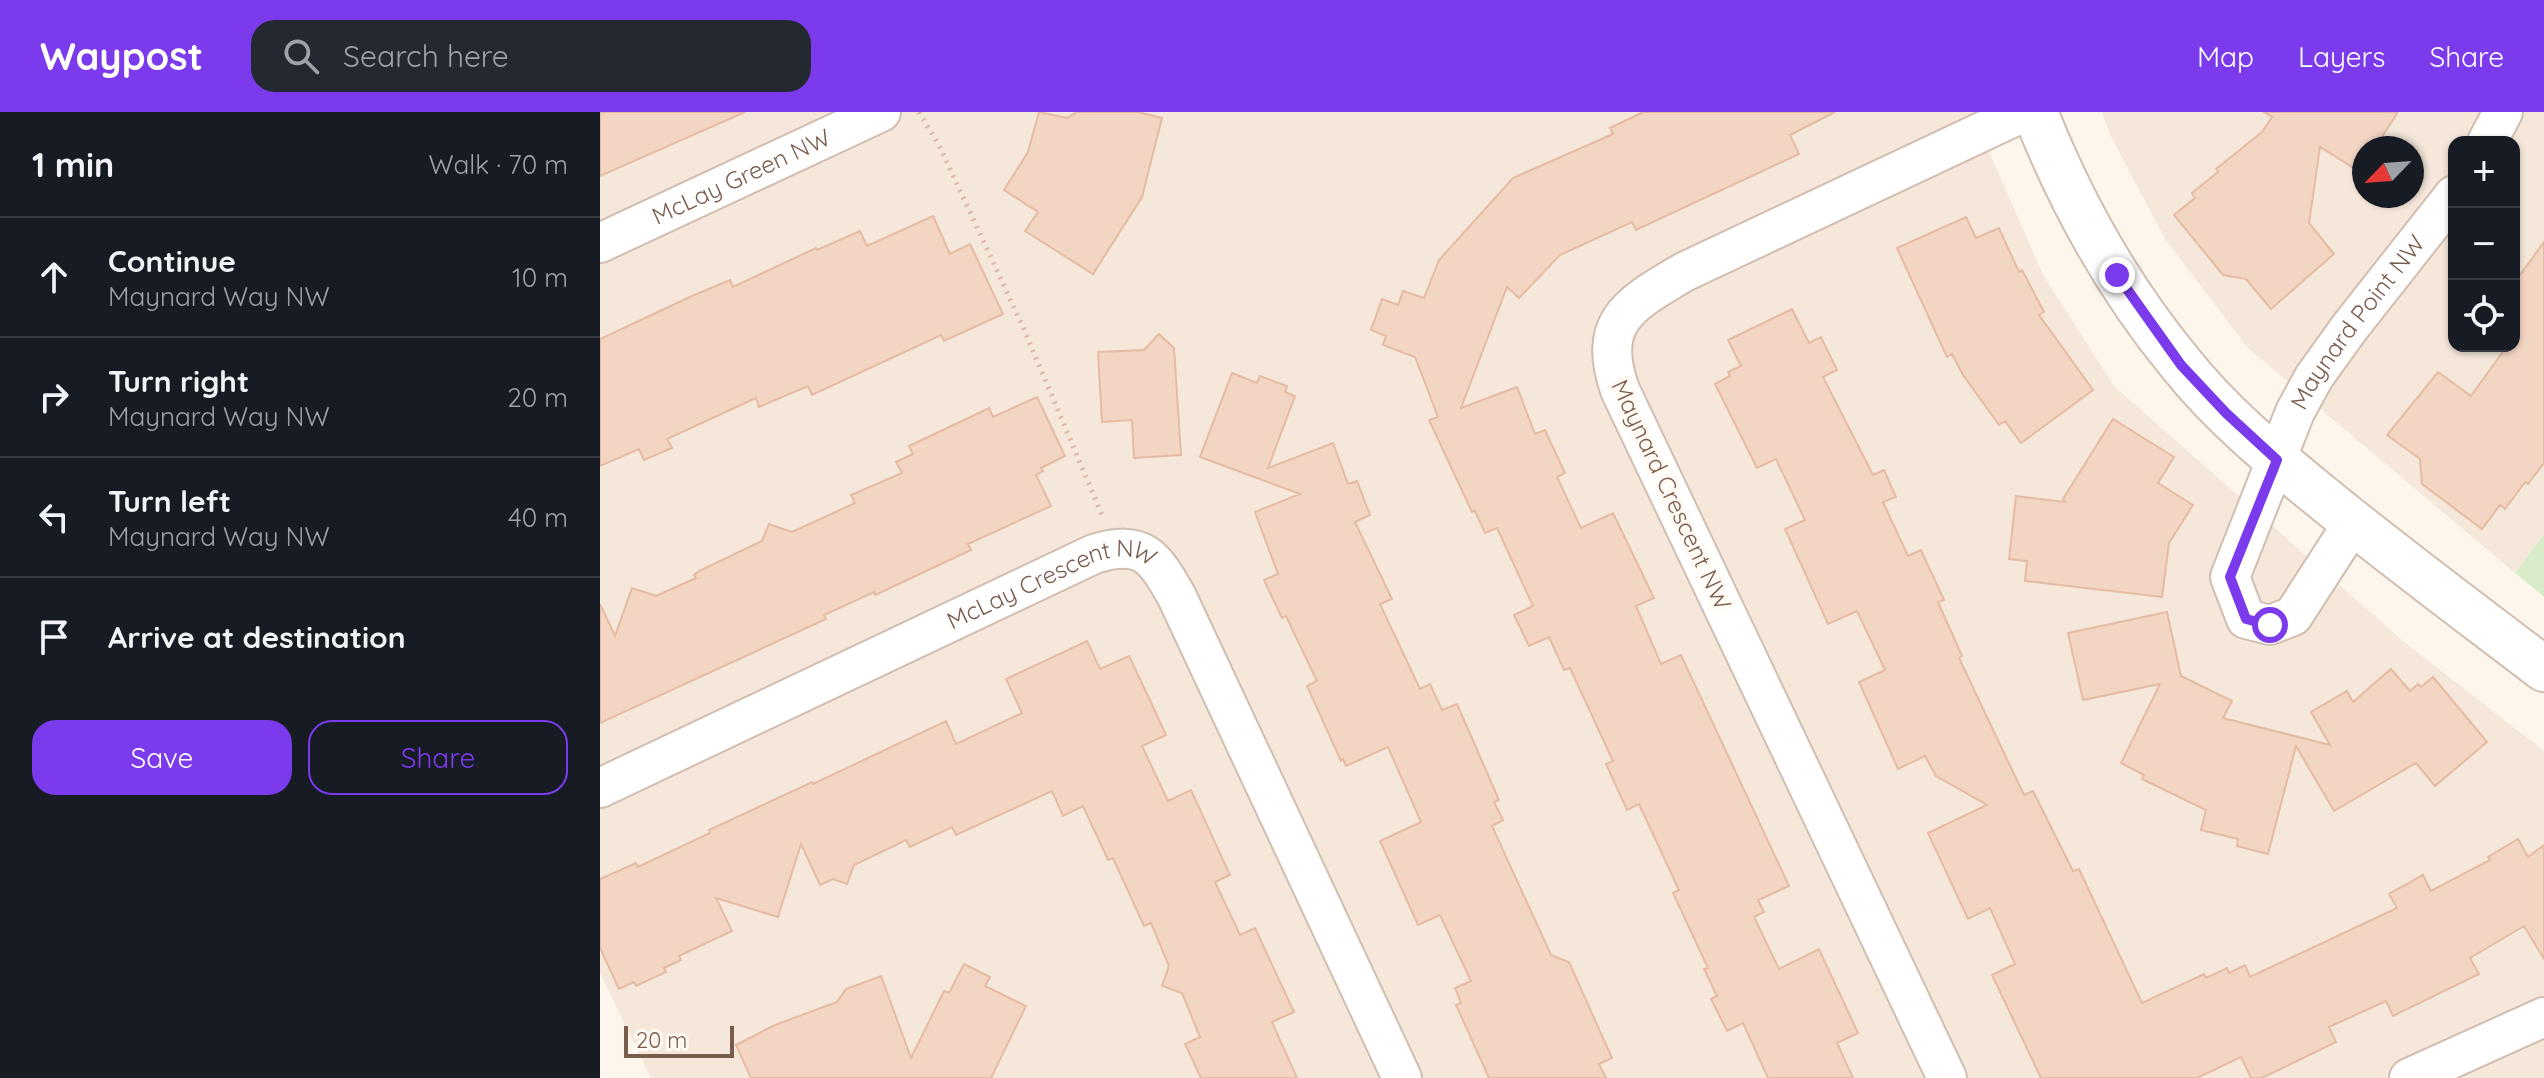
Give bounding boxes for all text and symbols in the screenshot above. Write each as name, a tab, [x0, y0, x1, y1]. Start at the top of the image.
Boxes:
search box	[251, 20, 811, 92]
text: Waypost	[40, 32, 203, 80]
icon: search	[279, 34, 323, 78]
text: Search here	[343, 37, 509, 75]
text: Map	[2197, 39, 2254, 74]
text: Layers	[2298, 39, 2385, 74]
text: Share	[2429, 39, 2504, 74]
street label: McLay Green NW	[647, 122, 835, 231]
north arrow	[2352, 136, 2424, 208]
map controls	[2448, 136, 2520, 352]
button: +	[2448, 136, 2520, 208]
text: 1 min	[32, 143, 114, 186]
text: Walk · 70 m	[429, 148, 568, 181]
button: −	[2448, 208, 2520, 280]
street label: Maynard Point NW	[2283, 228, 2431, 414]
text: Continue	[108, 242, 236, 280]
icon: ahead	[32, 255, 76, 299]
route end	[2099, 257, 2135, 293]
text: 10 m	[512, 261, 568, 294]
text: Maynard Way NW	[108, 280, 330, 313]
button: locate	[2448, 280, 2520, 352]
text: Turn right	[108, 362, 249, 400]
icon: right	[32, 375, 76, 419]
street label: Maynard Crescent NW	[1605, 375, 1738, 615]
text: 20 m	[507, 381, 568, 414]
text: Maynard Way NW	[108, 400, 330, 433]
text: Turn left	[108, 482, 231, 520]
icon: left	[32, 495, 76, 539]
text: 40 m	[508, 501, 568, 534]
text: Maynard Way NW	[108, 520, 330, 553]
street label: McLay Crescent NW	[942, 532, 1163, 635]
route start	[2252, 607, 2288, 643]
icon: arrive	[32, 615, 76, 659]
text: Arrive at destination	[108, 618, 406, 656]
button: Save	[32, 720, 292, 795]
button: Share	[308, 720, 568, 795]
scale bar	[624, 1022, 734, 1058]
text: 20 m	[636, 1026, 687, 1054]

